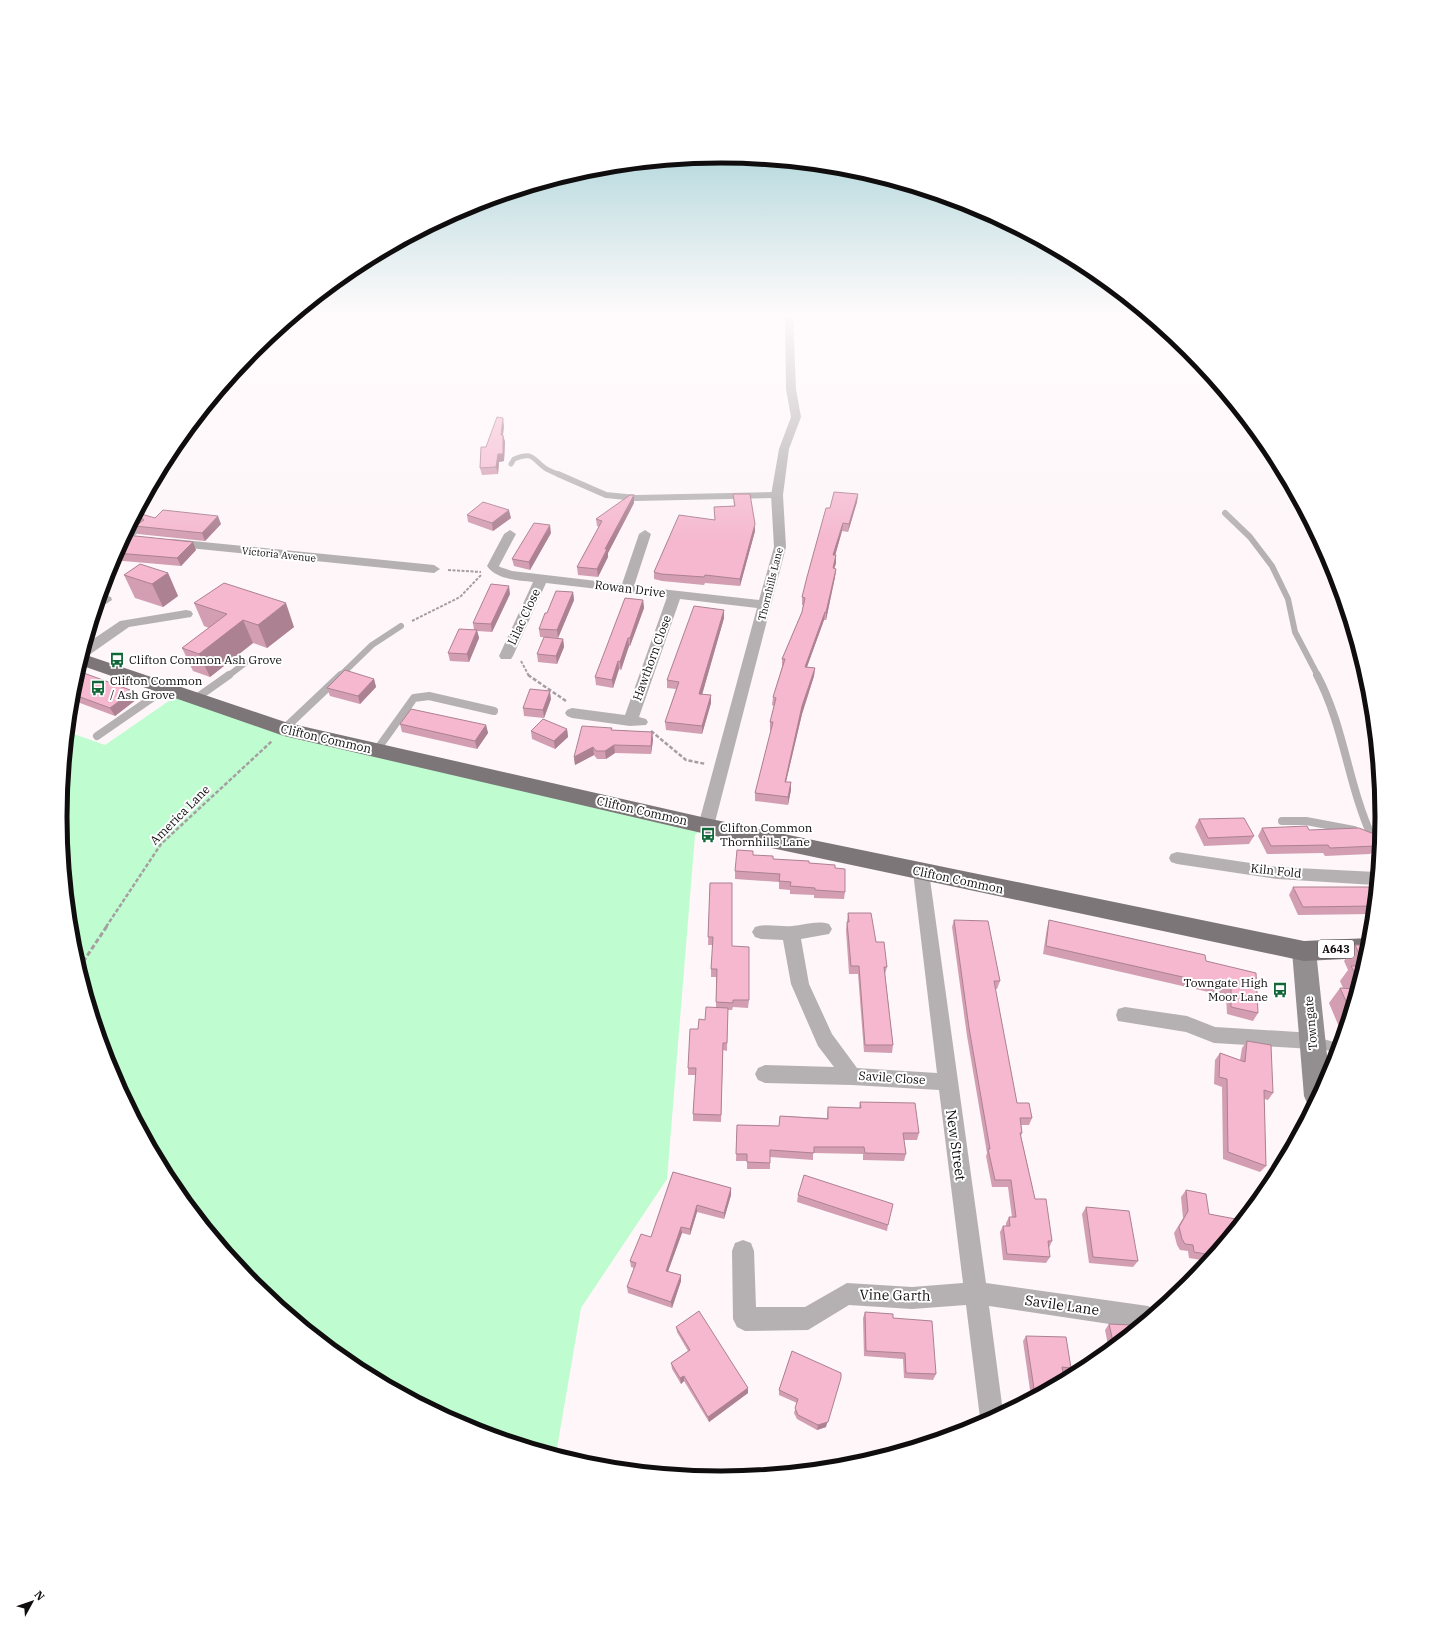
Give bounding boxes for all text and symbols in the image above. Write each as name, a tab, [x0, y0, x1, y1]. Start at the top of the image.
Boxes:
street label: Victoria Avenue	[241, 544, 317, 565]
street label: Thornhills Lane	[755, 546, 786, 622]
street label: Rowan Drive	[594, 577, 666, 600]
street label: Lilac Close	[504, 586, 543, 647]
street label: Hawthorn Close	[629, 613, 674, 703]
bus stop icon: Clifton Common Ash Grove	[108, 651, 126, 669]
place label: Clifton Common Ash Grove	[129, 652, 282, 667]
place label: Clifton Common / Ash Grove	[110, 673, 203, 702]
bus stop icon: Clifton Common / Ash Grove	[89, 679, 107, 697]
street label: Clifton Common	[279, 721, 373, 756]
street label: America Lane	[147, 782, 213, 848]
street label: Clifton Common	[595, 793, 689, 828]
place label: Clifton Common Thornhills Lane	[720, 820, 813, 849]
bus stop icon: Clifton Common Thornhills Lane	[699, 826, 717, 844]
street label: Kiln Fold	[1250, 860, 1302, 881]
street label: Clifton Common	[911, 863, 1005, 897]
road number: A643	[1318, 940, 1354, 958]
place label: Towngate High Moor Lane	[1183, 975, 1269, 1004]
bus stop icon: Towngate High Moor Lane	[1271, 981, 1289, 999]
street label: Towngate	[1301, 995, 1320, 1051]
street label: Savile Close	[858, 1068, 926, 1087]
street label: New Street	[942, 1108, 970, 1182]
street label: Vine Garth	[859, 1285, 931, 1305]
street label: Savile Lane	[1024, 1291, 1100, 1319]
north arrow	[12, 1582, 52, 1622]
text: N	[32, 1588, 48, 1604]

